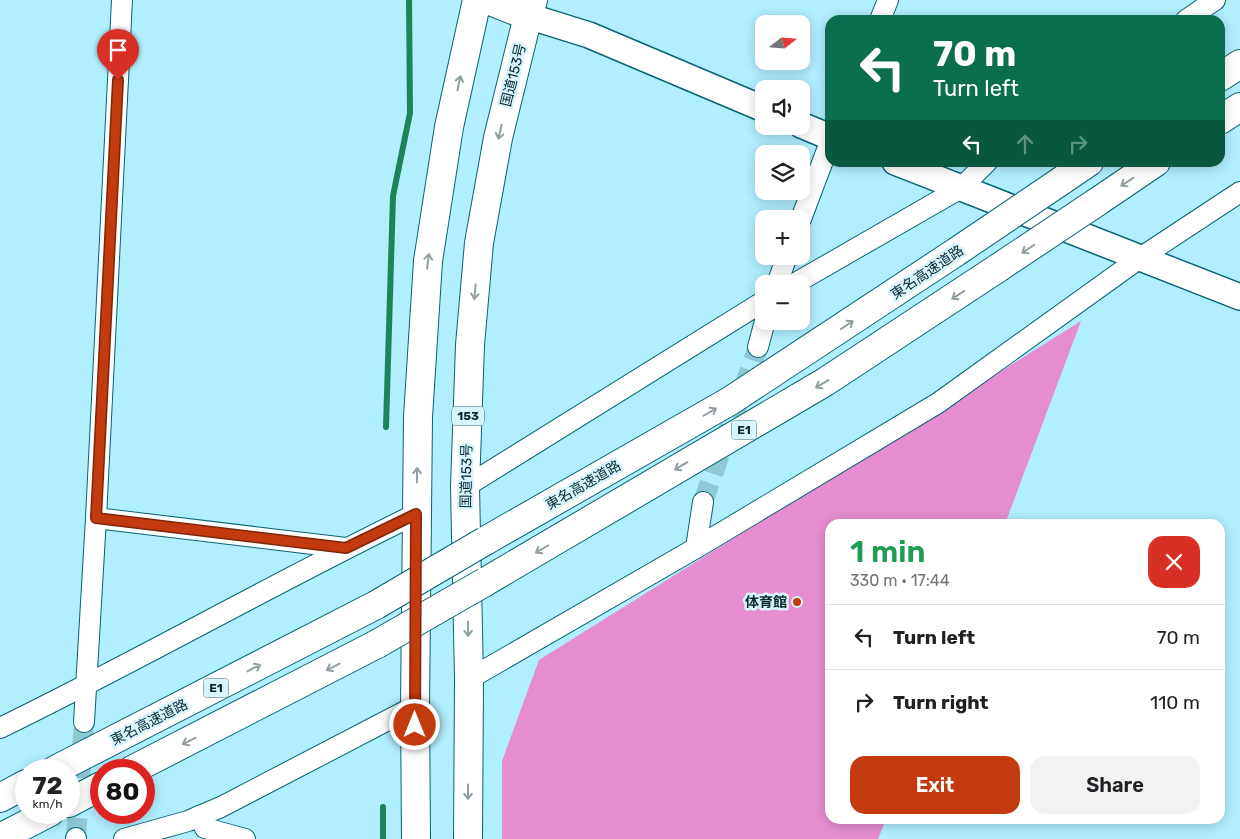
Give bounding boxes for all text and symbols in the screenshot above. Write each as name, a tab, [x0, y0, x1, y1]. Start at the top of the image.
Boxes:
north arrow	[755, 15, 810, 70]
map controls	[755, 15, 810, 330]
pin	[97, 29, 139, 80]
text: 70 m	[933, 33, 1016, 75]
icon: left	[850, 35, 915, 100]
icon: arrive	[104, 36, 132, 64]
street label: 国道153号	[497, 42, 530, 109]
text: Turn left	[933, 75, 1019, 102]
one-way arrow	[454, 76, 464, 92]
button: sound	[755, 80, 810, 135]
one-way arrow	[495, 123, 504, 139]
icon: left	[958, 130, 986, 158]
icon: ahead	[1011, 130, 1039, 158]
icon: right	[1064, 130, 1092, 158]
button: layers	[755, 145, 810, 200]
one-way arrow	[1120, 177, 1134, 187]
button: +	[755, 210, 810, 265]
street label: 東名高速道路	[888, 242, 967, 303]
one-way arrow	[1021, 244, 1035, 254]
one-way arrow	[423, 253, 433, 269]
button: −	[755, 275, 810, 330]
one-way arrow	[470, 284, 479, 300]
one-way arrow	[951, 290, 965, 300]
one-way arrow	[840, 320, 854, 330]
one-way arrow	[815, 380, 829, 390]
road number: 153	[452, 406, 484, 426]
one-way arrow	[702, 407, 717, 417]
road number: E1	[732, 420, 756, 440]
street label: 国道153号	[457, 443, 476, 509]
street label: 東名高速道路	[543, 457, 624, 514]
one-way arrow	[675, 462, 689, 472]
one-way arrow	[412, 468, 422, 484]
text: 1 min	[850, 534, 925, 570]
button: close	[1148, 536, 1200, 588]
one-way arrow	[534, 544, 549, 554]
text: 330 m · 17:44	[850, 571, 950, 590]
place label: 体育館	[745, 594, 787, 611]
marker: 体育館	[791, 596, 803, 608]
one-way arrow	[463, 621, 472, 637]
icon: left	[850, 623, 878, 651]
text: Turn left	[893, 626, 975, 649]
text: 70 m	[1157, 626, 1200, 649]
one-way arrow	[326, 662, 341, 672]
one-way arrow	[246, 663, 261, 672]
road number: E1	[204, 678, 228, 698]
icon: right	[850, 688, 878, 716]
text: Turn right	[893, 691, 988, 714]
text: 110 m	[1150, 691, 1200, 714]
street label: 東名高速道路	[108, 696, 191, 749]
position arrow	[388, 698, 440, 750]
one-way arrow	[182, 737, 197, 746]
button: Exit	[850, 756, 1020, 814]
button: Share	[1030, 756, 1200, 814]
speed limit sign: 80	[90, 759, 155, 824]
text: 72	[32, 771, 63, 800]
one-way arrow	[463, 784, 473, 800]
text: km/h	[33, 797, 62, 811]

